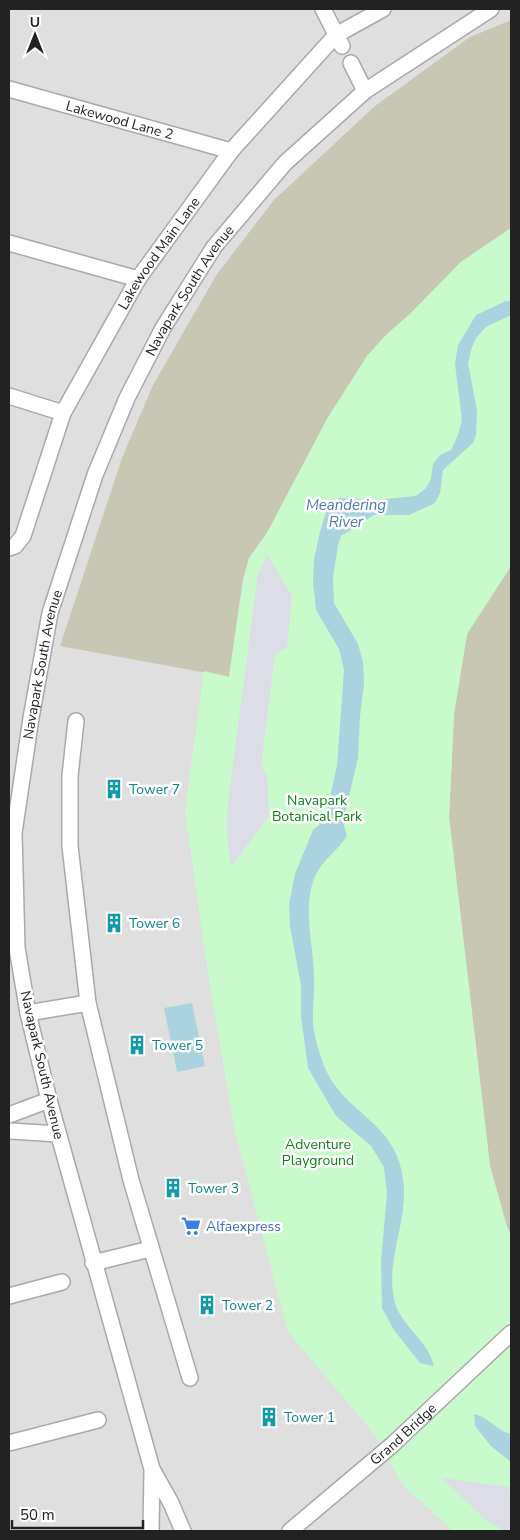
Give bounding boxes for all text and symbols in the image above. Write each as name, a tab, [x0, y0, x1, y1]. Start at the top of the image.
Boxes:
north arrow	[10, 10, 60, 60]
text: U	[30, 13, 40, 32]
street label: Lakewood Lane 2	[64, 96, 176, 144]
street label: Lakewood Main Lane	[113, 193, 204, 313]
street label: Navapark South Avenue	[141, 221, 238, 359]
water label: Meandering River	[306, 495, 386, 532]
street label: Navapark South Avenue	[19, 587, 66, 740]
building icon: Tower 7	[103, 778, 125, 800]
place label: Tower 7	[129, 780, 180, 799]
park label: Navapark Botanical Park	[272, 791, 363, 826]
building icon: Tower 6	[103, 912, 125, 934]
place label: Tower 6	[129, 914, 180, 933]
street label: Navapark South Avenue	[16, 989, 68, 1141]
building icon: Tower 5	[126, 1034, 148, 1056]
place label: Tower 5	[152, 1036, 203, 1055]
park label: Adventure Playground	[282, 1135, 354, 1170]
building icon: Tower 3	[162, 1177, 184, 1199]
place label: Tower 3	[188, 1179, 239, 1198]
supermarket icon: Alfaexpress	[180, 1215, 202, 1237]
place label: Alfaexpress	[206, 1217, 281, 1236]
building icon: Tower 2	[196, 1294, 218, 1316]
place label: Tower 2	[222, 1296, 273, 1315]
street label: Grand Bridge	[366, 1399, 440, 1469]
building icon: Tower 1	[258, 1406, 280, 1428]
place label: Tower 1	[284, 1408, 335, 1427]
scale bar	[12, 1498, 144, 1530]
text: 50 m	[20, 1505, 55, 1525]

